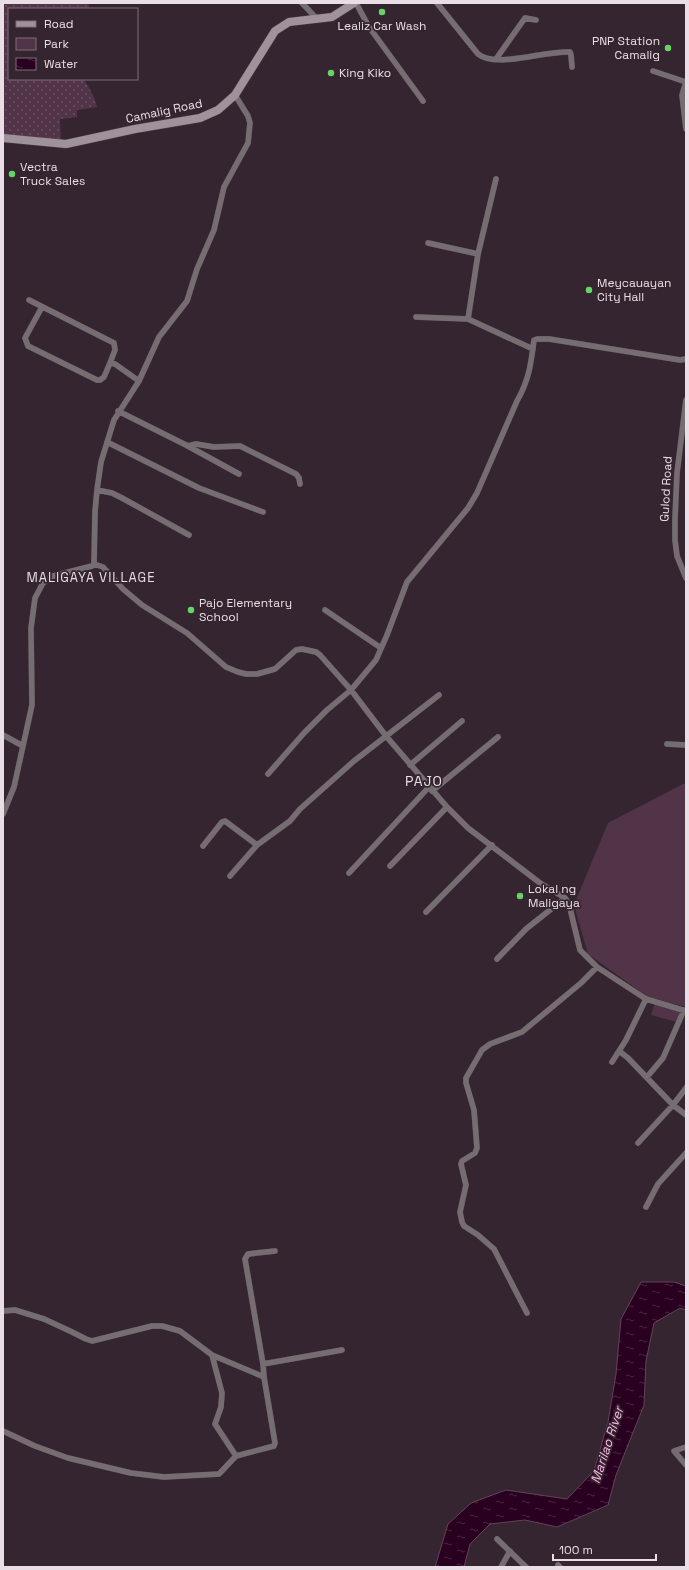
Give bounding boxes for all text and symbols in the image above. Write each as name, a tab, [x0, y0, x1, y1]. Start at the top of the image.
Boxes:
marker: Lealiz Car Wash	[377, 7, 387, 17]
legend	[8, 8, 138, 80]
text: Road	[44, 16, 73, 32]
place label: Lealiz Car Wash	[338, 18, 426, 34]
place label: PNP Station Camalig	[592, 33, 660, 63]
text: Park	[44, 36, 69, 52]
marker: PNP Station Camalig	[663, 43, 673, 53]
text: Water	[44, 56, 78, 72]
place label: King Kiko	[339, 65, 391, 81]
marker: King Kiko	[326, 68, 336, 78]
street label: Camalig Road	[124, 95, 204, 127]
place label: Vectra Truck Sales	[20, 159, 85, 189]
marker: Vectra Truck Sales	[7, 169, 17, 179]
place label: Meycauayan City Hall	[597, 275, 671, 305]
marker: Meycauayan City Hall	[584, 285, 594, 295]
street label: Gulod Road	[656, 456, 676, 522]
district label: MALIGAYA VILLAGE	[27, 569, 155, 586]
place label: Pajo Elementary School	[199, 595, 292, 625]
marker: Pajo Elementary School	[186, 605, 196, 615]
district label: PAJO	[405, 772, 443, 790]
place label: Lokal ng Maligaya	[528, 881, 580, 911]
marker: Lokal ng Maligaya	[515, 891, 525, 901]
water label: Marilao River	[587, 1403, 628, 1485]
scale bar	[553, 1536, 656, 1562]
text: 100 m	[559, 1542, 593, 1558]

